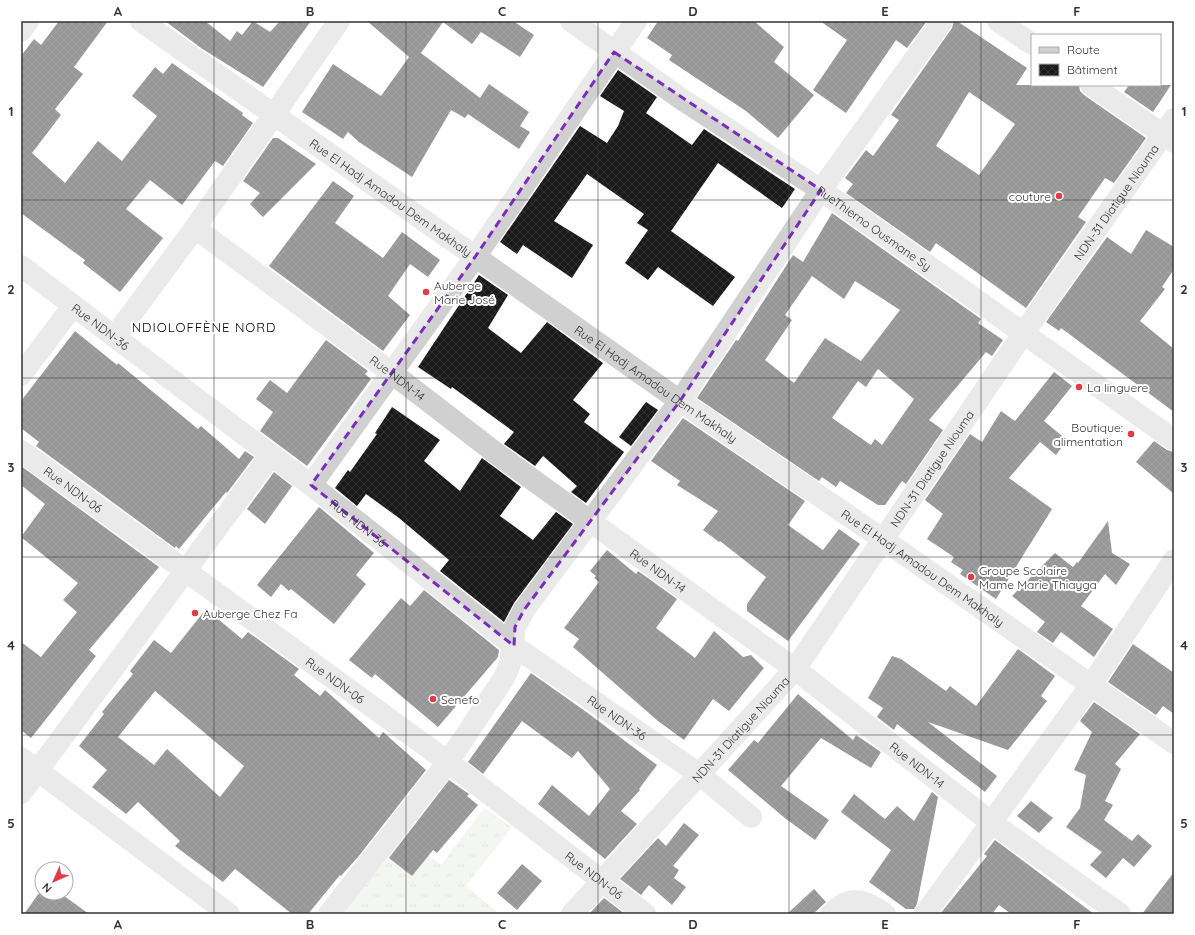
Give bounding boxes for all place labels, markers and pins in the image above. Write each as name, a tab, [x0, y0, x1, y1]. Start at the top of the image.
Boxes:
place label: couture	[1009, 189, 1051, 204]
marker: couture	[1054, 191, 1064, 201]
place label: Auberge Marie José	[434, 278, 495, 307]
marker: Auberge Marie José	[421, 287, 431, 297]
place label: La linguere	[1087, 380, 1149, 395]
marker: La linguere	[1074, 382, 1084, 392]
place label: Boutique: alimentation	[1054, 420, 1123, 449]
marker: Boutique: alimentation	[1126, 429, 1136, 439]
place label: Groupe Scolaire Mame Marie Thiayga	[979, 563, 1097, 592]
marker: Groupe Scolaire Mame Marie Thiayga	[966, 572, 976, 582]
place label: Auberge Chez Fa	[203, 606, 298, 621]
marker: Auberge Chez Fa	[190, 608, 200, 618]
place label: Senefo	[441, 692, 479, 707]
marker: Senefo	[428, 694, 438, 704]

